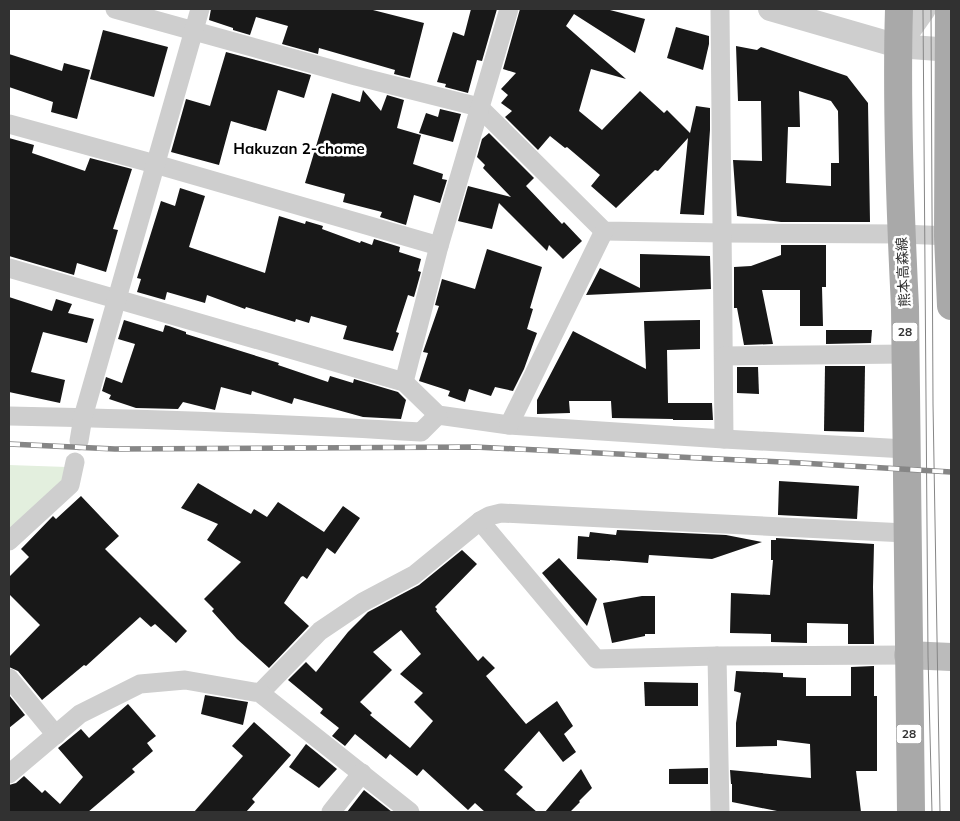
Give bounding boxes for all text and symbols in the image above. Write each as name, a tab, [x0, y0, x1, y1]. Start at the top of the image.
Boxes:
district label: Hakuzan 2-chome	[233, 139, 365, 158]
street label: 熊本高森線	[892, 237, 914, 307]
road number: 28	[892, 322, 918, 342]
road number: 28	[896, 724, 922, 744]

